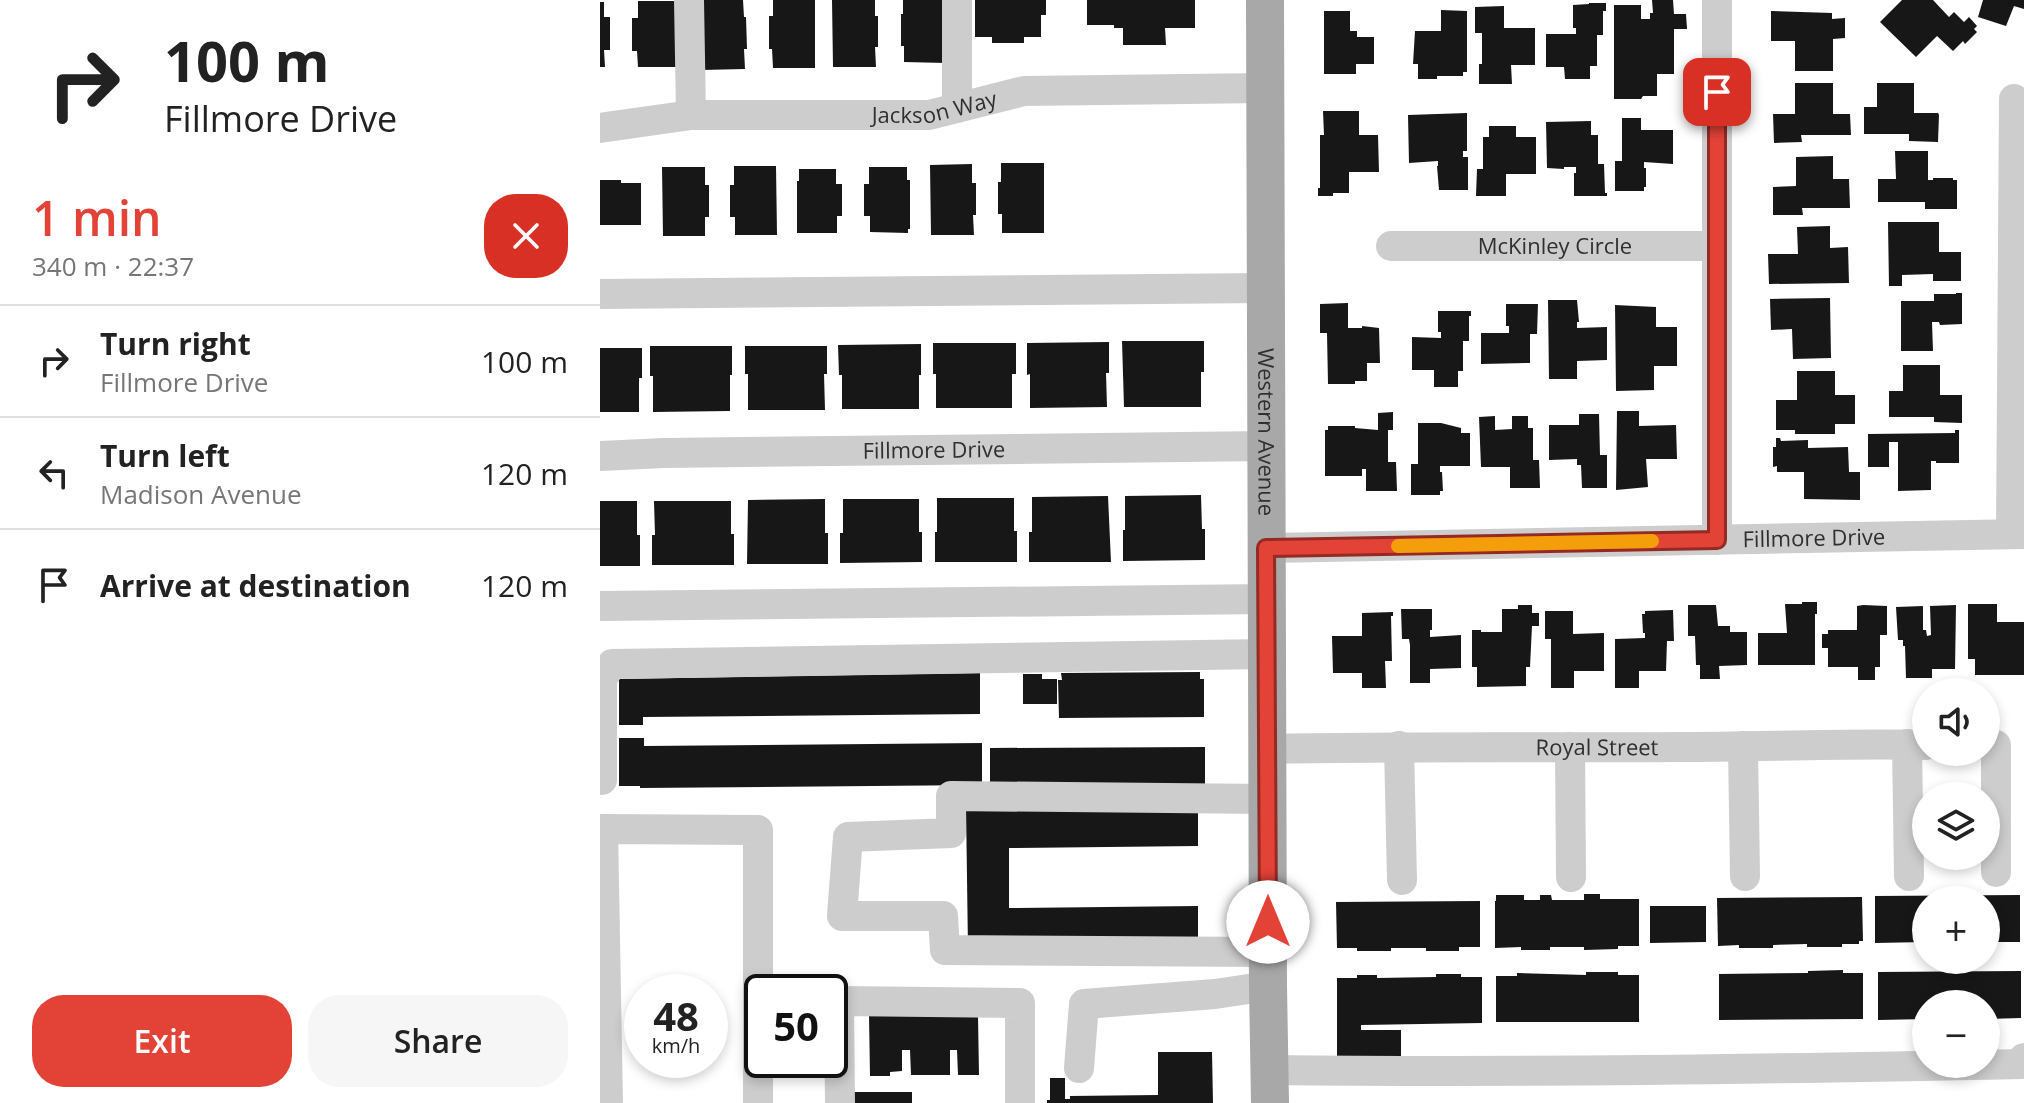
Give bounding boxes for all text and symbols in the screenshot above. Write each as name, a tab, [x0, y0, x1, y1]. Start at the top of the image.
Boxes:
text: 100 m	[164, 22, 330, 98]
icon: right	[32, 32, 136, 136]
pin	[1683, 58, 1751, 126]
icon: arrive	[1695, 70, 1739, 114]
street label: Jackson Way	[870, 82, 1001, 130]
text: Fillmore Drive	[164, 94, 397, 143]
text: 1 min	[32, 185, 162, 250]
button: close	[484, 194, 568, 278]
street label: McKinley Circle	[1478, 230, 1632, 260]
text: 340 m · 22:37	[32, 248, 194, 284]
text: Turn right	[100, 323, 251, 364]
icon: right	[32, 339, 76, 383]
text: 100 m	[481, 341, 568, 382]
street label: Western Avenue	[1252, 348, 1283, 516]
text: Fillmore Drive	[100, 364, 268, 400]
street label: Fillmore Drive	[862, 433, 1005, 465]
text: Turn left	[100, 435, 230, 476]
icon: left	[32, 451, 76, 495]
text: 120 m	[481, 453, 568, 494]
text: Madison Avenue	[100, 476, 302, 512]
street label: Fillmore Drive	[1742, 521, 1885, 553]
icon: arrive	[32, 563, 76, 607]
text: Arrive at destination	[100, 565, 411, 606]
text: 120 m	[481, 565, 568, 606]
map controls	[1912, 678, 2000, 1078]
button: sound	[1912, 678, 2000, 766]
street label: Royal Street	[1536, 731, 1659, 761]
button: layers	[1912, 782, 2000, 870]
position arrow	[1226, 880, 1310, 964]
button: +	[1912, 886, 2000, 974]
speed limit sign: 50	[744, 974, 848, 1078]
text: 48	[653, 988, 699, 1043]
button: −	[1912, 990, 2000, 1078]
button: Exit	[32, 995, 292, 1087]
button: Share	[308, 995, 568, 1087]
text: km/h	[652, 1032, 700, 1059]

